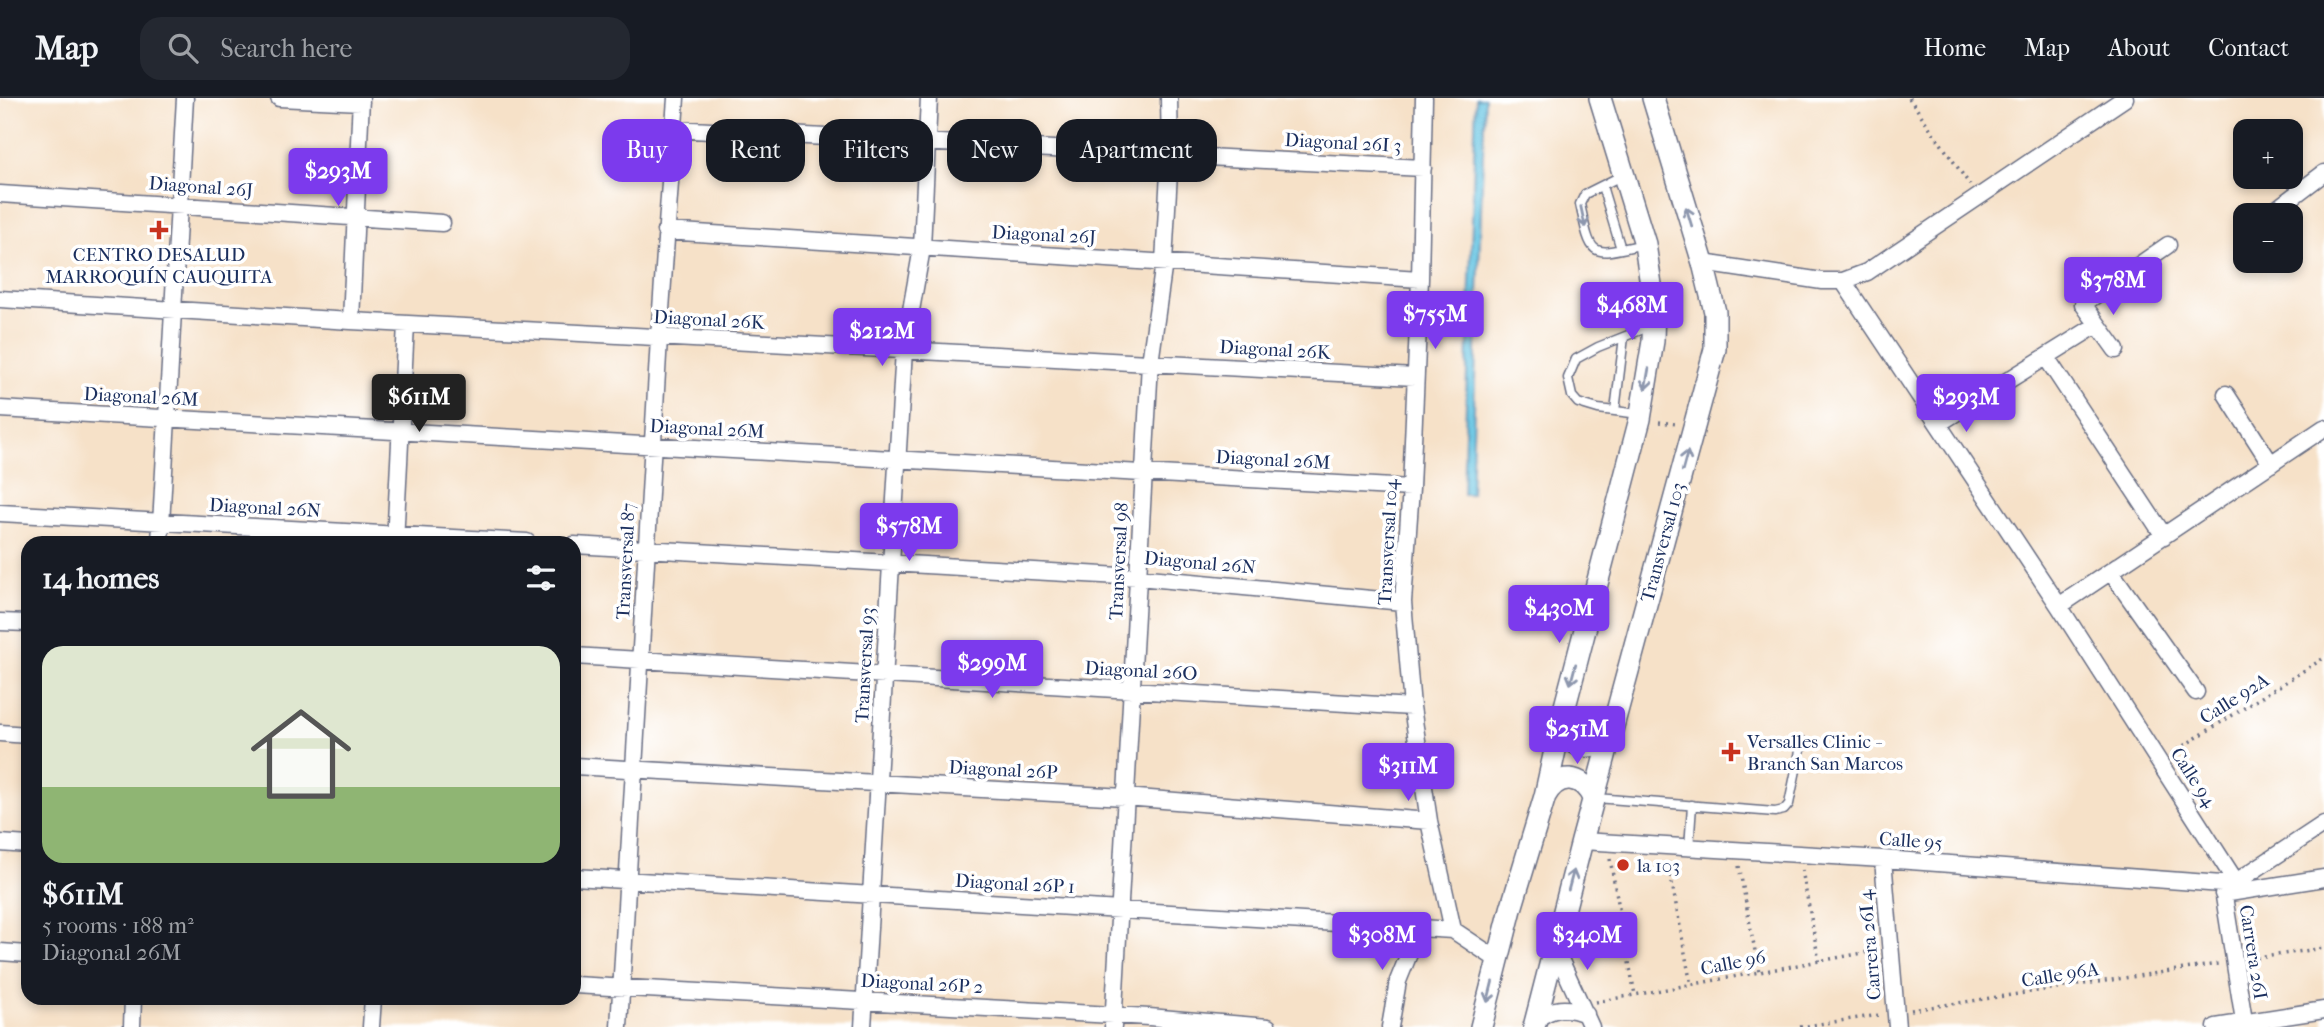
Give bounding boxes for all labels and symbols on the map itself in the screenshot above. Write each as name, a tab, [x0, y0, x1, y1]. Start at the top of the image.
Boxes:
street label: Diagonal 26I 3	[1284, 129, 1402, 157]
pin: $293M	[289, 148, 387, 208]
street label: Diagonal 26J	[148, 172, 254, 202]
one-way arrow	[1576, 205, 1590, 228]
one-way arrow	[1681, 206, 1694, 228]
marker: CENTRO DESALUD MARROQUÍN CAUQUITA	[149, 220, 169, 240]
street label: Diagonal 26J	[991, 221, 1097, 249]
place label: CENTRO DESALUD MARROQUÍN CAUQUITA	[45, 244, 273, 288]
pin: $378M	[2064, 258, 2162, 317]
pin: $468M	[1583, 282, 1681, 342]
pin: $755M	[1386, 292, 1484, 351]
street label: Diagonal 26K	[653, 306, 766, 334]
pin: $212M	[833, 308, 931, 368]
street label: Diagonal 26K	[1219, 336, 1332, 364]
one-way arrow	[1640, 367, 1653, 390]
pin: $611M	[370, 374, 468, 434]
pin: $293M	[1917, 374, 2015, 434]
street label: Diagonal 26M	[83, 383, 199, 411]
street label: Diagonal 26M	[649, 415, 765, 443]
street label: Diagonal 26M	[1215, 446, 1331, 474]
one-way arrow	[1679, 451, 1692, 473]
street label: Transversal 104	[1374, 478, 1402, 606]
street label: Transversal 103	[1636, 480, 1690, 605]
street label: Diagonal 26N	[208, 494, 322, 522]
street label: Transversal 87	[612, 502, 640, 620]
street label: Transversal 98	[1105, 502, 1133, 620]
pin: $578M	[860, 504, 958, 563]
street label: Diagonal 26N	[1143, 547, 1257, 579]
pin: $430M	[1510, 586, 1608, 645]
street label: Transversal 93	[851, 607, 879, 724]
pin: $299M	[943, 640, 1041, 700]
street label: Diagonal 26O	[1084, 657, 1198, 685]
one-way arrow	[1566, 662, 1579, 685]
street label: Calle 92A	[2196, 669, 2274, 729]
pin: $251M	[1528, 706, 1626, 766]
place label: Versalles Clinic - Branch San Marcos	[1746, 731, 1903, 775]
marker: Versalles Clinic - Branch San Marcos	[1721, 742, 1741, 762]
pin: $311M	[1359, 744, 1457, 803]
street label: Calle 94	[2166, 744, 2221, 812]
street label: Diagonal 26P	[948, 756, 1059, 784]
street label: Calle 95	[1878, 828, 1943, 854]
place label: la 103	[1636, 855, 1680, 877]
marker: la 103	[1615, 857, 1631, 873]
one-way arrow	[1566, 869, 1579, 891]
street label: Diagonal 26P 1	[954, 870, 1075, 898]
street label: Carrera 26I 4	[1854, 888, 1886, 1001]
street label: Carrera 26I	[2235, 903, 2271, 1001]
pin: $308M	[1333, 912, 1431, 972]
pin: $340M	[1538, 912, 1636, 972]
street label: Calle 96	[1699, 946, 1768, 980]
street label: Calle 96A	[2020, 958, 2101, 992]
street label: Diagonal 26P 2	[860, 970, 984, 998]
one-way arrow	[1483, 980, 1496, 1003]

